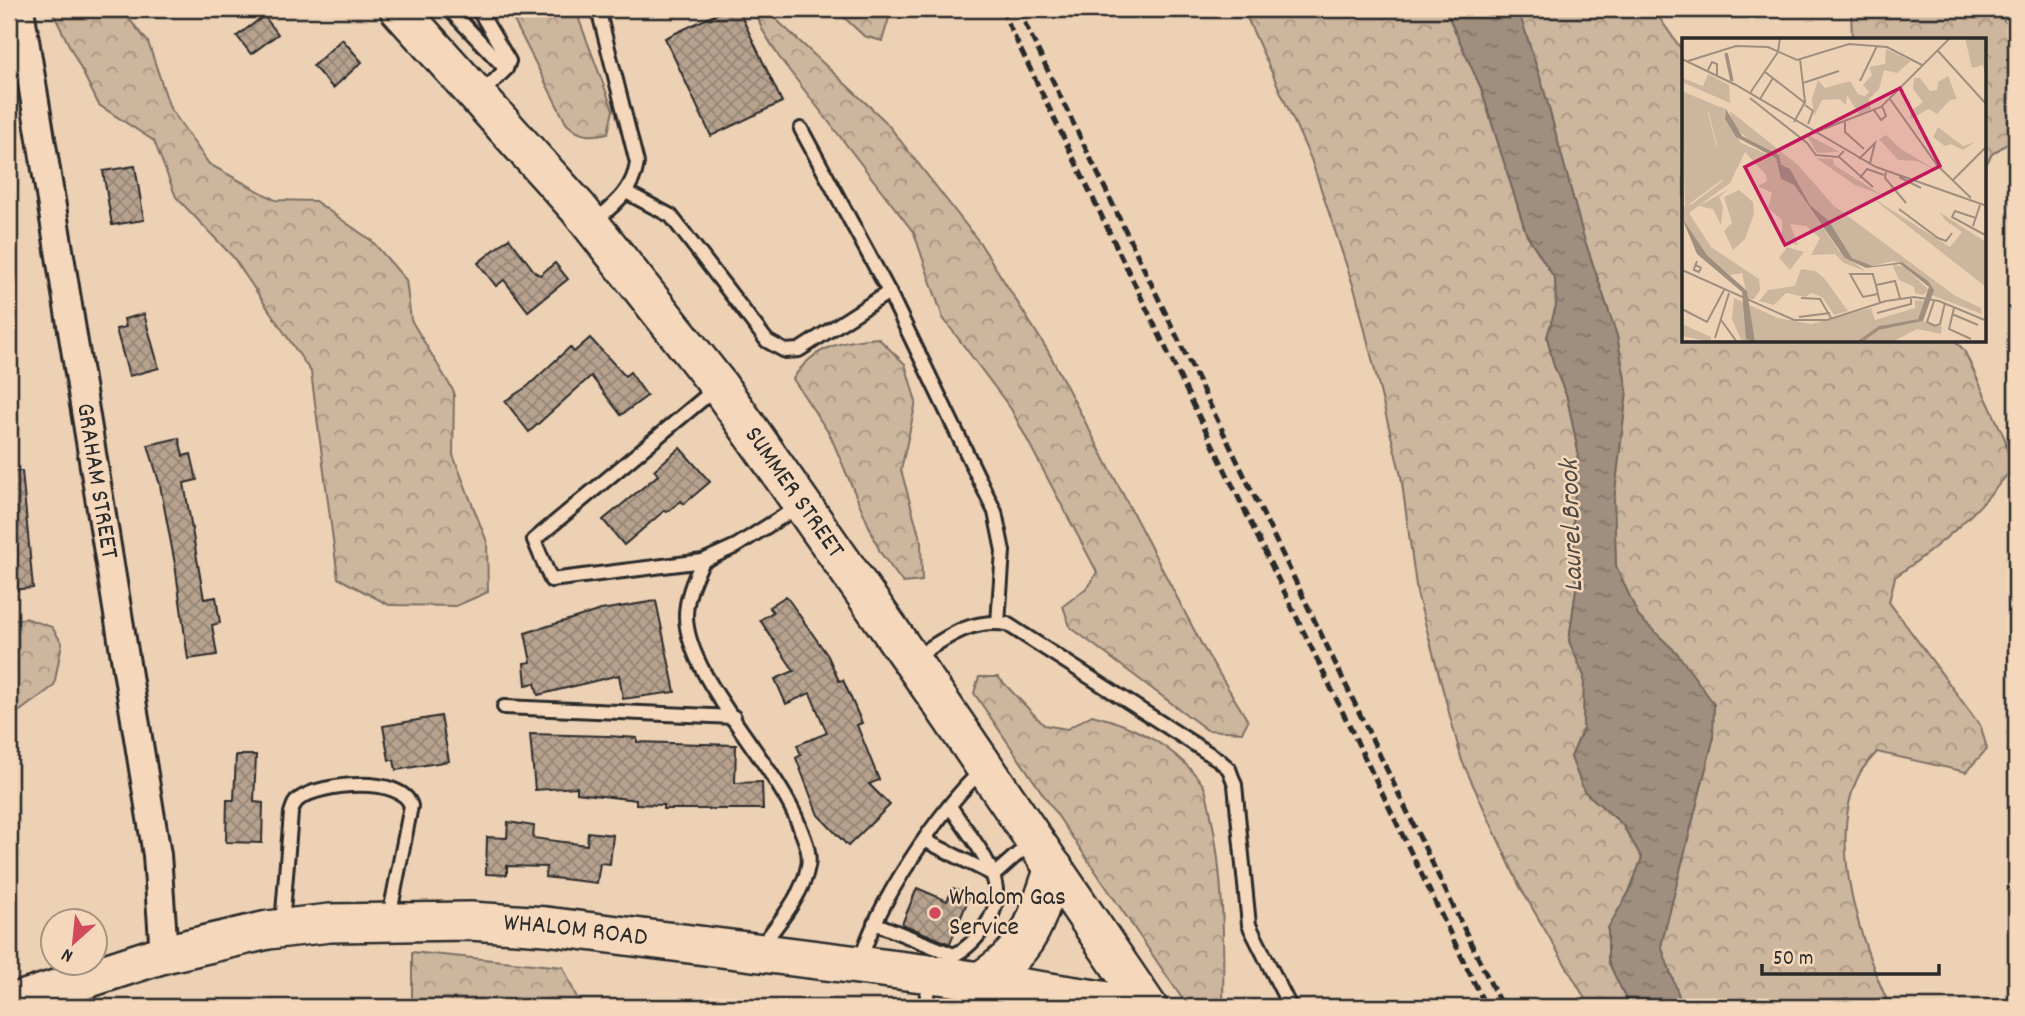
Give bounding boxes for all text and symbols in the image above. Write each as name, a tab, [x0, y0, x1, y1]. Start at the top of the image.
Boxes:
inset map	[1682, 38, 1986, 343]
street label: GRAHAM STREET	[66, 400, 127, 562]
street label: SUMMER STREET	[735, 419, 853, 567]
water label: Laurel Brook	[1552, 457, 1596, 593]
place label: Whalom Gas Service	[949, 880, 1066, 947]
street label: WHALOM ROAD	[502, 905, 650, 957]
marker: Whalom Gas Service	[927, 905, 943, 921]
north arrow	[38, 908, 108, 978]
scale bar	[1762, 932, 1939, 976]
text: N	[58, 940, 78, 968]
text: 50 m	[1773, 945, 1813, 975]

